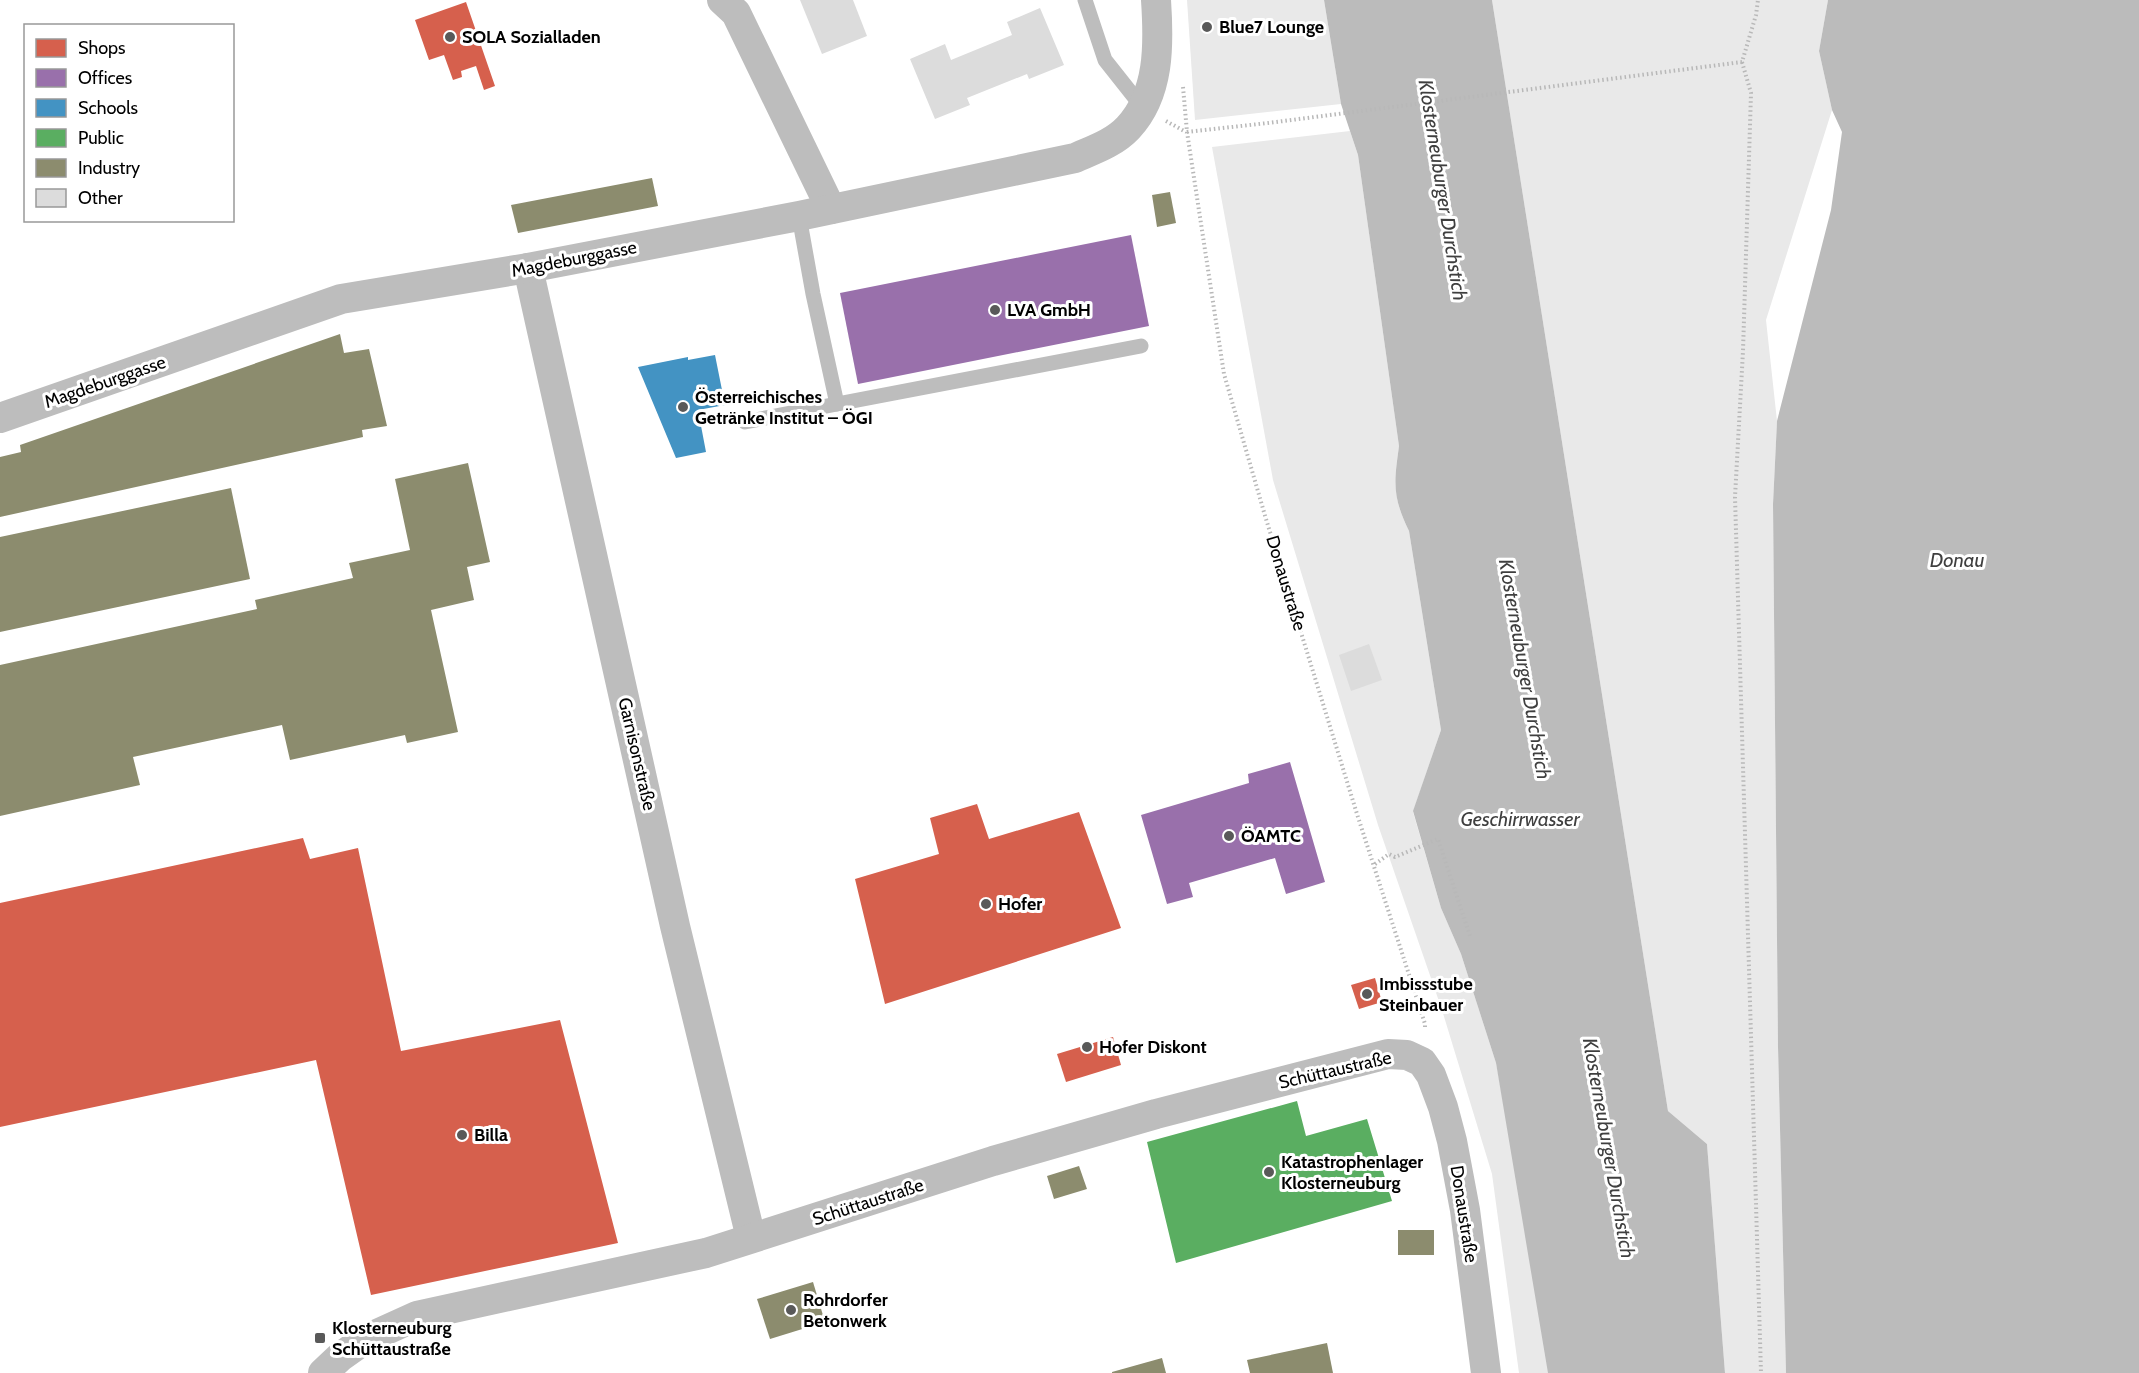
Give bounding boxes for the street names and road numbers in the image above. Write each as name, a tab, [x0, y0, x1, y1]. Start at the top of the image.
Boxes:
street label: Magdeburggasse	[510, 236, 638, 282]
street label: Magdeburggasse	[41, 351, 169, 413]
street label: Donaustraße	[1261, 533, 1311, 633]
street label: Garnisonstraße	[613, 696, 661, 812]
street label: Schüttaustraße	[1276, 1046, 1394, 1094]
street label: Donaustraße	[1445, 1164, 1483, 1264]
street label: Schüttaustraße	[810, 1174, 926, 1230]

